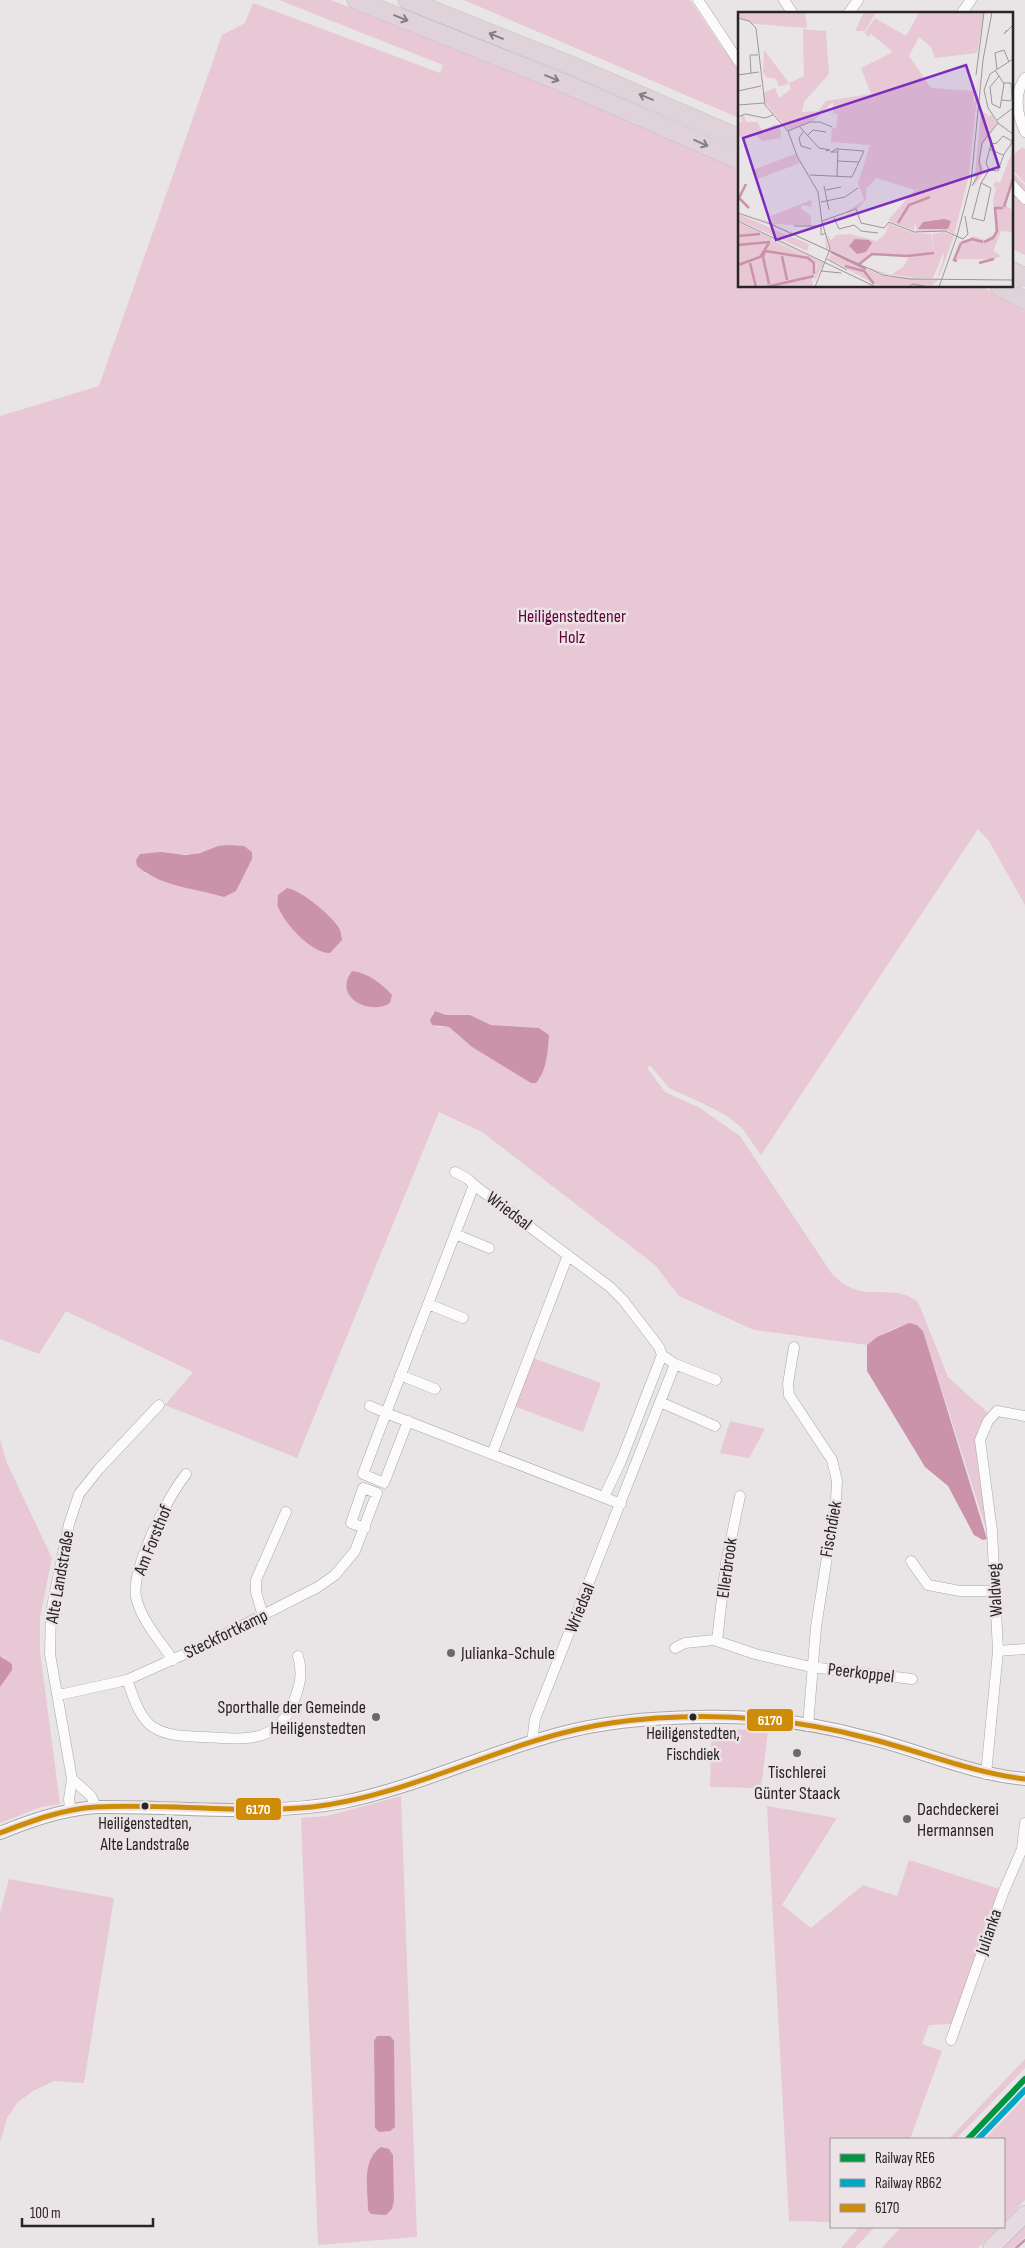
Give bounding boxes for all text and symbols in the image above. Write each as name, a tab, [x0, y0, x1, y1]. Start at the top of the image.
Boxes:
inset map	[738, 12, 1012, 288]
one-way arrow	[393, 14, 408, 23]
one-way arrow	[489, 30, 504, 40]
one-way arrow	[544, 74, 559, 83]
one-way arrow	[639, 92, 654, 102]
one-way arrow	[693, 139, 708, 148]
park label: Heiligenstedtener Holz	[518, 606, 626, 648]
street label: Wriedsal	[482, 1187, 536, 1235]
street label: Fischdiek	[816, 1499, 846, 1559]
street label: Am Forsthof	[129, 1501, 177, 1579]
street label: Alte Landstraße	[41, 1529, 79, 1626]
street label: Ellerbrook	[712, 1536, 742, 1600]
street label: Waldweg	[983, 1563, 1007, 1617]
street label: Wriedsal	[561, 1580, 599, 1636]
street label: Steckfortkamp	[181, 1605, 271, 1663]
place label: Julianka-Schule	[460, 1643, 555, 1664]
marker: Julianka-Schule	[445, 1647, 457, 1659]
street label: Peerkoppel	[827, 1659, 895, 1687]
place label: Sporthalle der Gemeinde Heiligenstedten	[217, 1697, 366, 1739]
line badge: 6170	[746, 1708, 794, 1732]
marker: Sporthalle der Gemeinde Heiligenstedten	[370, 1711, 382, 1723]
marker: Heiligenstedten, Fischdiek	[688, 1712, 698, 1722]
text: 6170	[758, 1712, 783, 1729]
place label: Heiligenstedten, Fischdiek	[646, 1724, 740, 1765]
marker: Tischlerei Günter Staack	[791, 1747, 803, 1759]
place label: Tischlerei Günter Staack	[754, 1762, 840, 1804]
line badge: 6170	[235, 1797, 282, 1821]
place label: Dachdeckerei Hermannsen	[917, 1799, 999, 1841]
marker: Heiligenstedten, Alte Landstraße	[140, 1801, 150, 1811]
text: 6170	[246, 1801, 271, 1818]
marker: Dachdeckerei Hermannsen	[901, 1813, 913, 1825]
place label: Heiligenstedten, Alte Landstraße	[98, 1814, 192, 1855]
street label: Julianka	[971, 1906, 1007, 1958]
legend	[830, 2138, 1005, 2228]
text: Railway RE6	[875, 2149, 935, 2168]
text: Railway RB62	[875, 2174, 942, 2193]
scale bar	[22, 2196, 154, 2228]
text: 6170	[875, 2199, 899, 2218]
text: 100 m	[30, 2204, 61, 2223]

